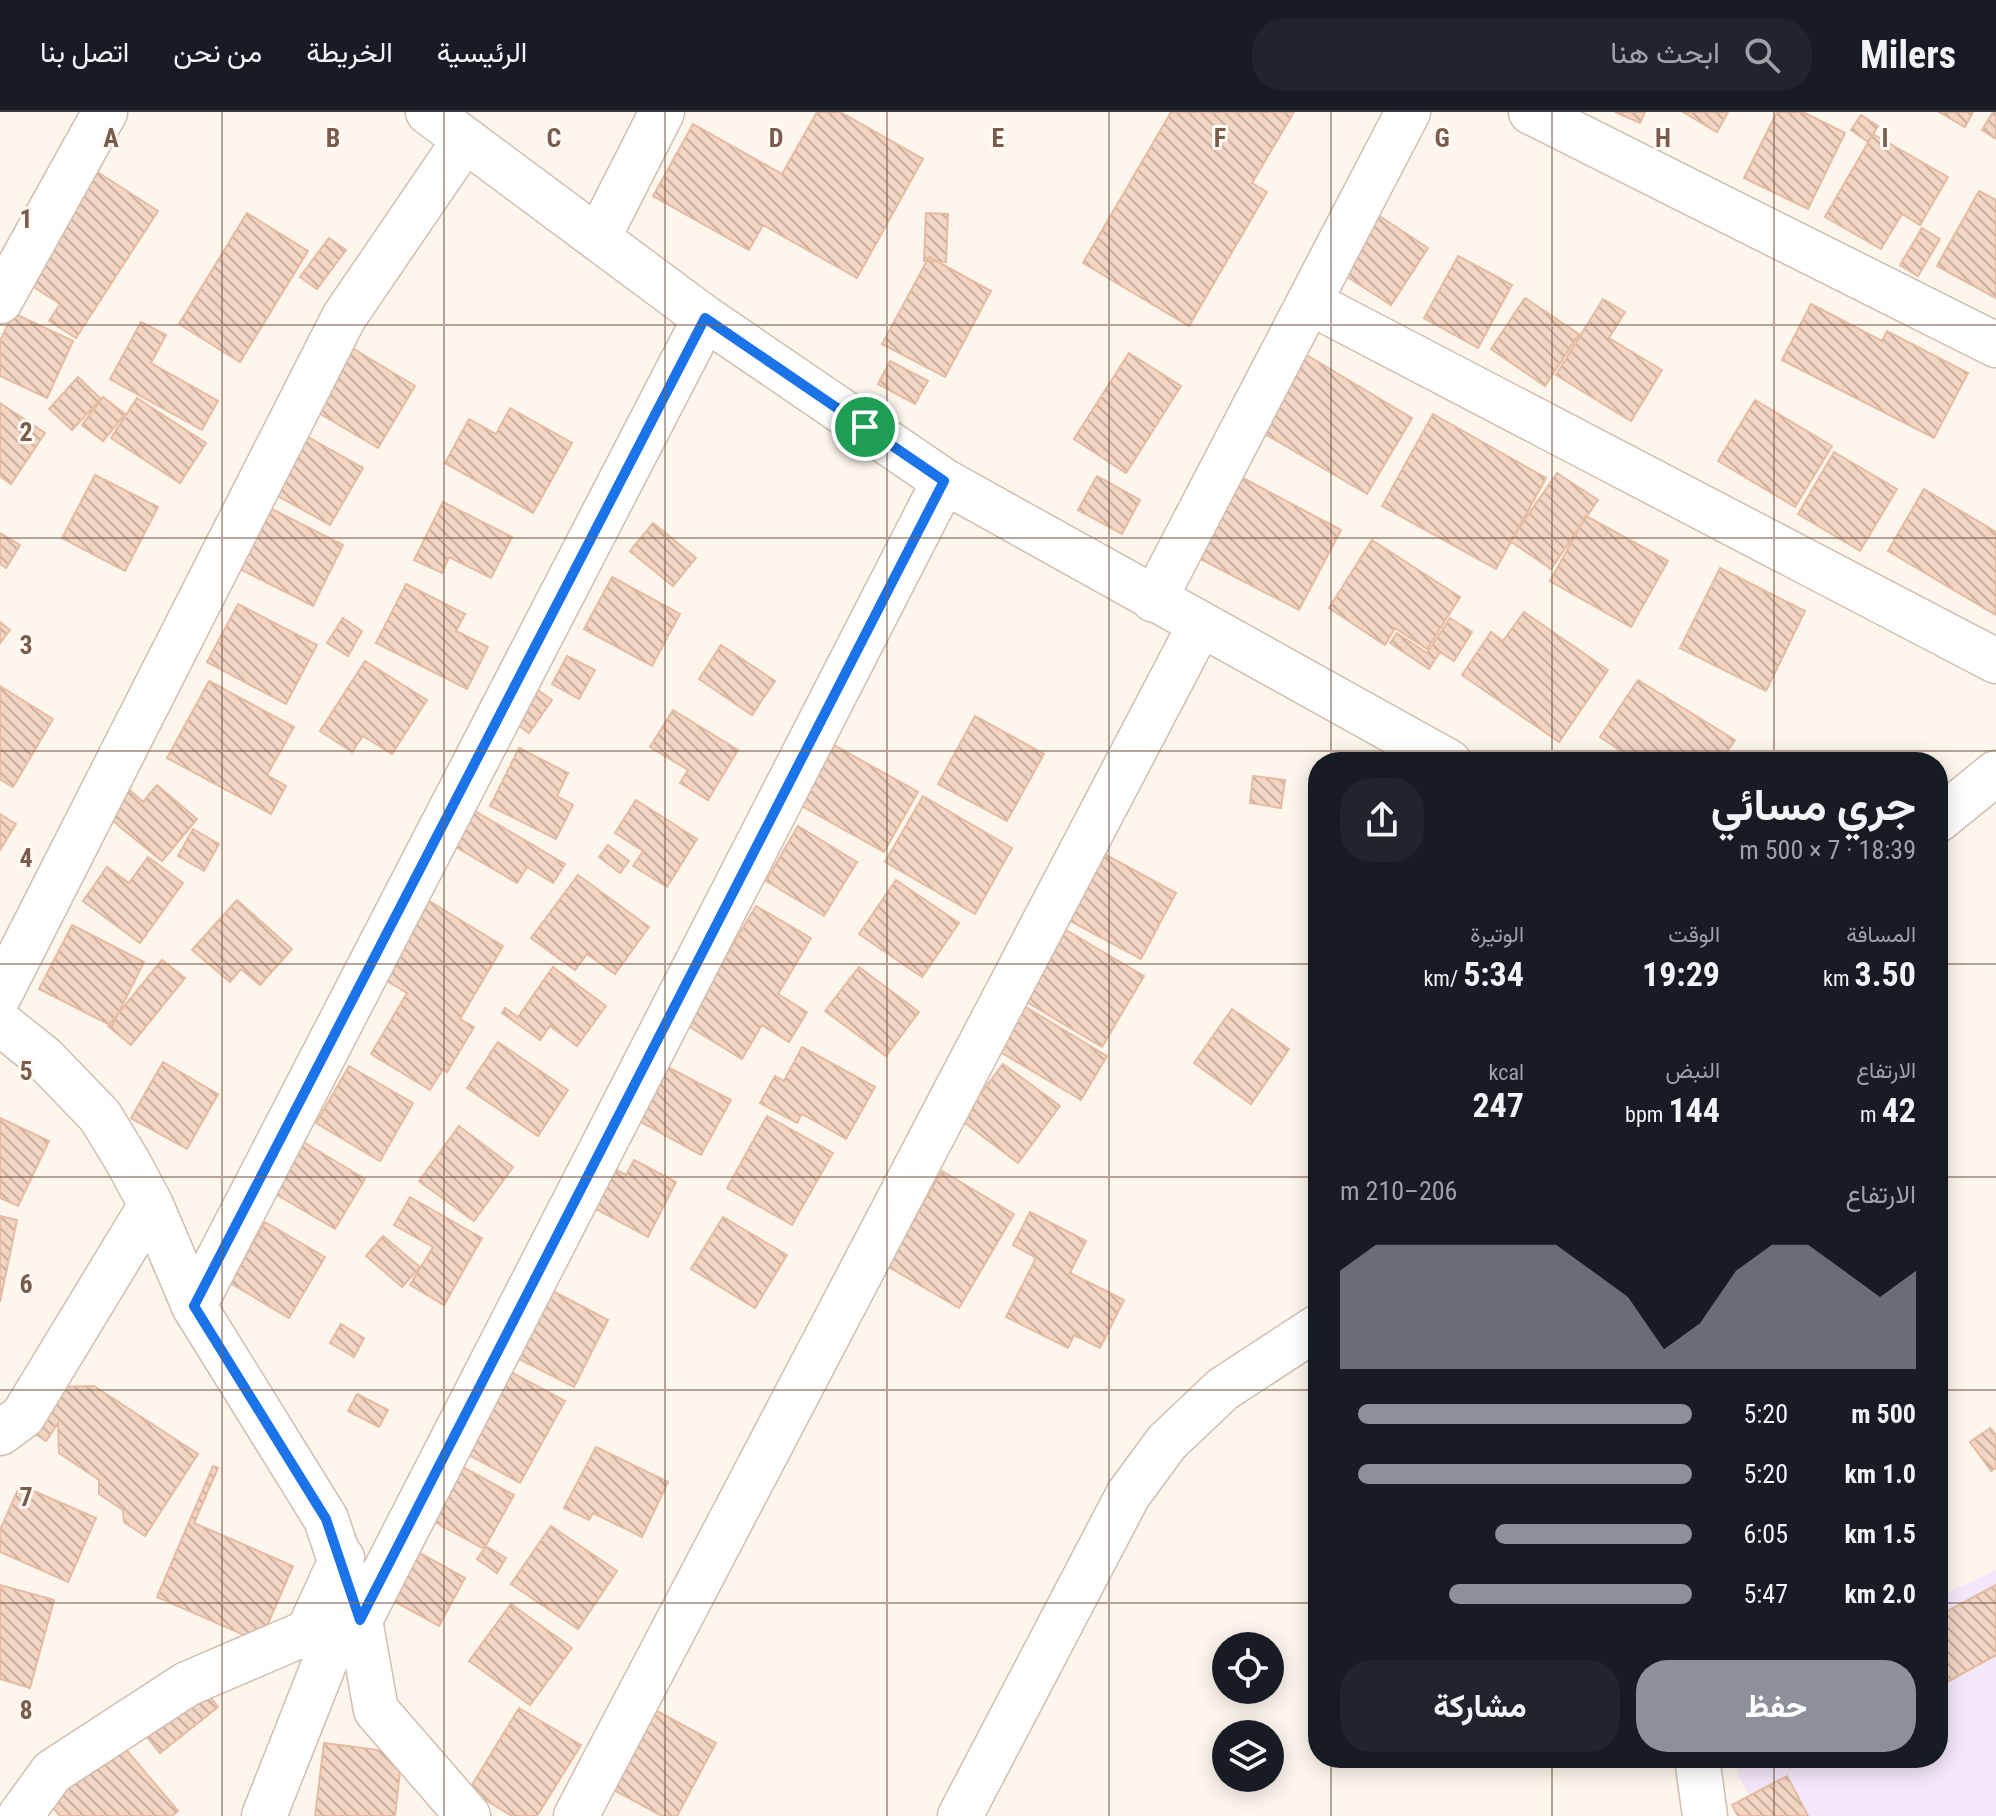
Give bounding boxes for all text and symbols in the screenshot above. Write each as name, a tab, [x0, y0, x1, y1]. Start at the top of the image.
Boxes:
search box	[1252, 19, 1812, 91]
icon: search	[1740, 33, 1784, 77]
text: Milers	[1860, 33, 1956, 77]
text: ابحث هنا	[1610, 35, 1720, 70]
text: اتصل بنا	[40, 36, 129, 69]
text: من نحن	[173, 36, 262, 69]
text: الخريطة	[306, 36, 393, 69]
text: الرئيسية	[437, 36, 527, 69]
text: A	[103, 123, 119, 153]
text: B	[326, 123, 340, 153]
text: C	[547, 123, 562, 153]
text: D	[769, 123, 783, 153]
text: E	[992, 123, 1005, 153]
text: F	[1214, 123, 1226, 153]
text: G	[1434, 123, 1450, 153]
text: H	[1655, 123, 1671, 153]
text: I	[1881, 123, 1889, 153]
text: 1	[19, 204, 33, 234]
pin	[831, 393, 899, 461]
icon: arrive	[843, 405, 887, 449]
text: 2	[19, 417, 33, 447]
text: 3	[19, 630, 33, 660]
button: share	[1340, 778, 1424, 862]
text: جري مسائي	[1711, 779, 1916, 831]
text: 18:39 · 7 × 500 m	[1739, 835, 1916, 865]
text: 4	[19, 843, 33, 873]
text: الوتيرة	[1470, 922, 1524, 947]
text: الوقت	[1668, 922, 1720, 947]
text: المسافة	[1846, 922, 1916, 947]
text: 5:34	[1463, 954, 1524, 994]
text: 19:29	[1642, 954, 1720, 994]
text: 3.50	[1855, 954, 1916, 994]
text: /km	[1423, 966, 1463, 991]
text: km	[1823, 966, 1855, 991]
text: 5	[19, 1056, 33, 1086]
text: النبض	[1666, 1058, 1720, 1083]
text: الارتفاع	[1856, 1058, 1916, 1083]
text: kcal	[1489, 1060, 1524, 1085]
text: 247	[1472, 1085, 1524, 1125]
text: 144	[1668, 1090, 1720, 1130]
text: 42	[1882, 1090, 1916, 1130]
text: bpm	[1625, 1102, 1668, 1127]
text: m	[1860, 1102, 1882, 1127]
text: 206–210 m	[1340, 1176, 1457, 1206]
text: الارتفاع	[1845, 1179, 1916, 1209]
text: 6	[19, 1269, 33, 1299]
text: 5:20	[1743, 1399, 1788, 1429]
text: 500 m	[1851, 1399, 1916, 1429]
text: 5:20	[1743, 1459, 1788, 1489]
text: 1.0 km	[1844, 1459, 1916, 1489]
text: 7	[19, 1482, 33, 1512]
text: 6:05	[1743, 1519, 1788, 1549]
text: 1.5 km	[1844, 1519, 1916, 1549]
text: 5:47	[1743, 1579, 1788, 1609]
text: 2.0 km	[1844, 1579, 1916, 1609]
map controls	[1212, 1632, 1284, 1792]
button: locate	[1212, 1632, 1284, 1704]
button: مشاركة	[1340, 1660, 1620, 1752]
button: حفظ	[1636, 1660, 1916, 1752]
text: 8	[19, 1695, 33, 1725]
button: layers	[1212, 1720, 1284, 1792]

